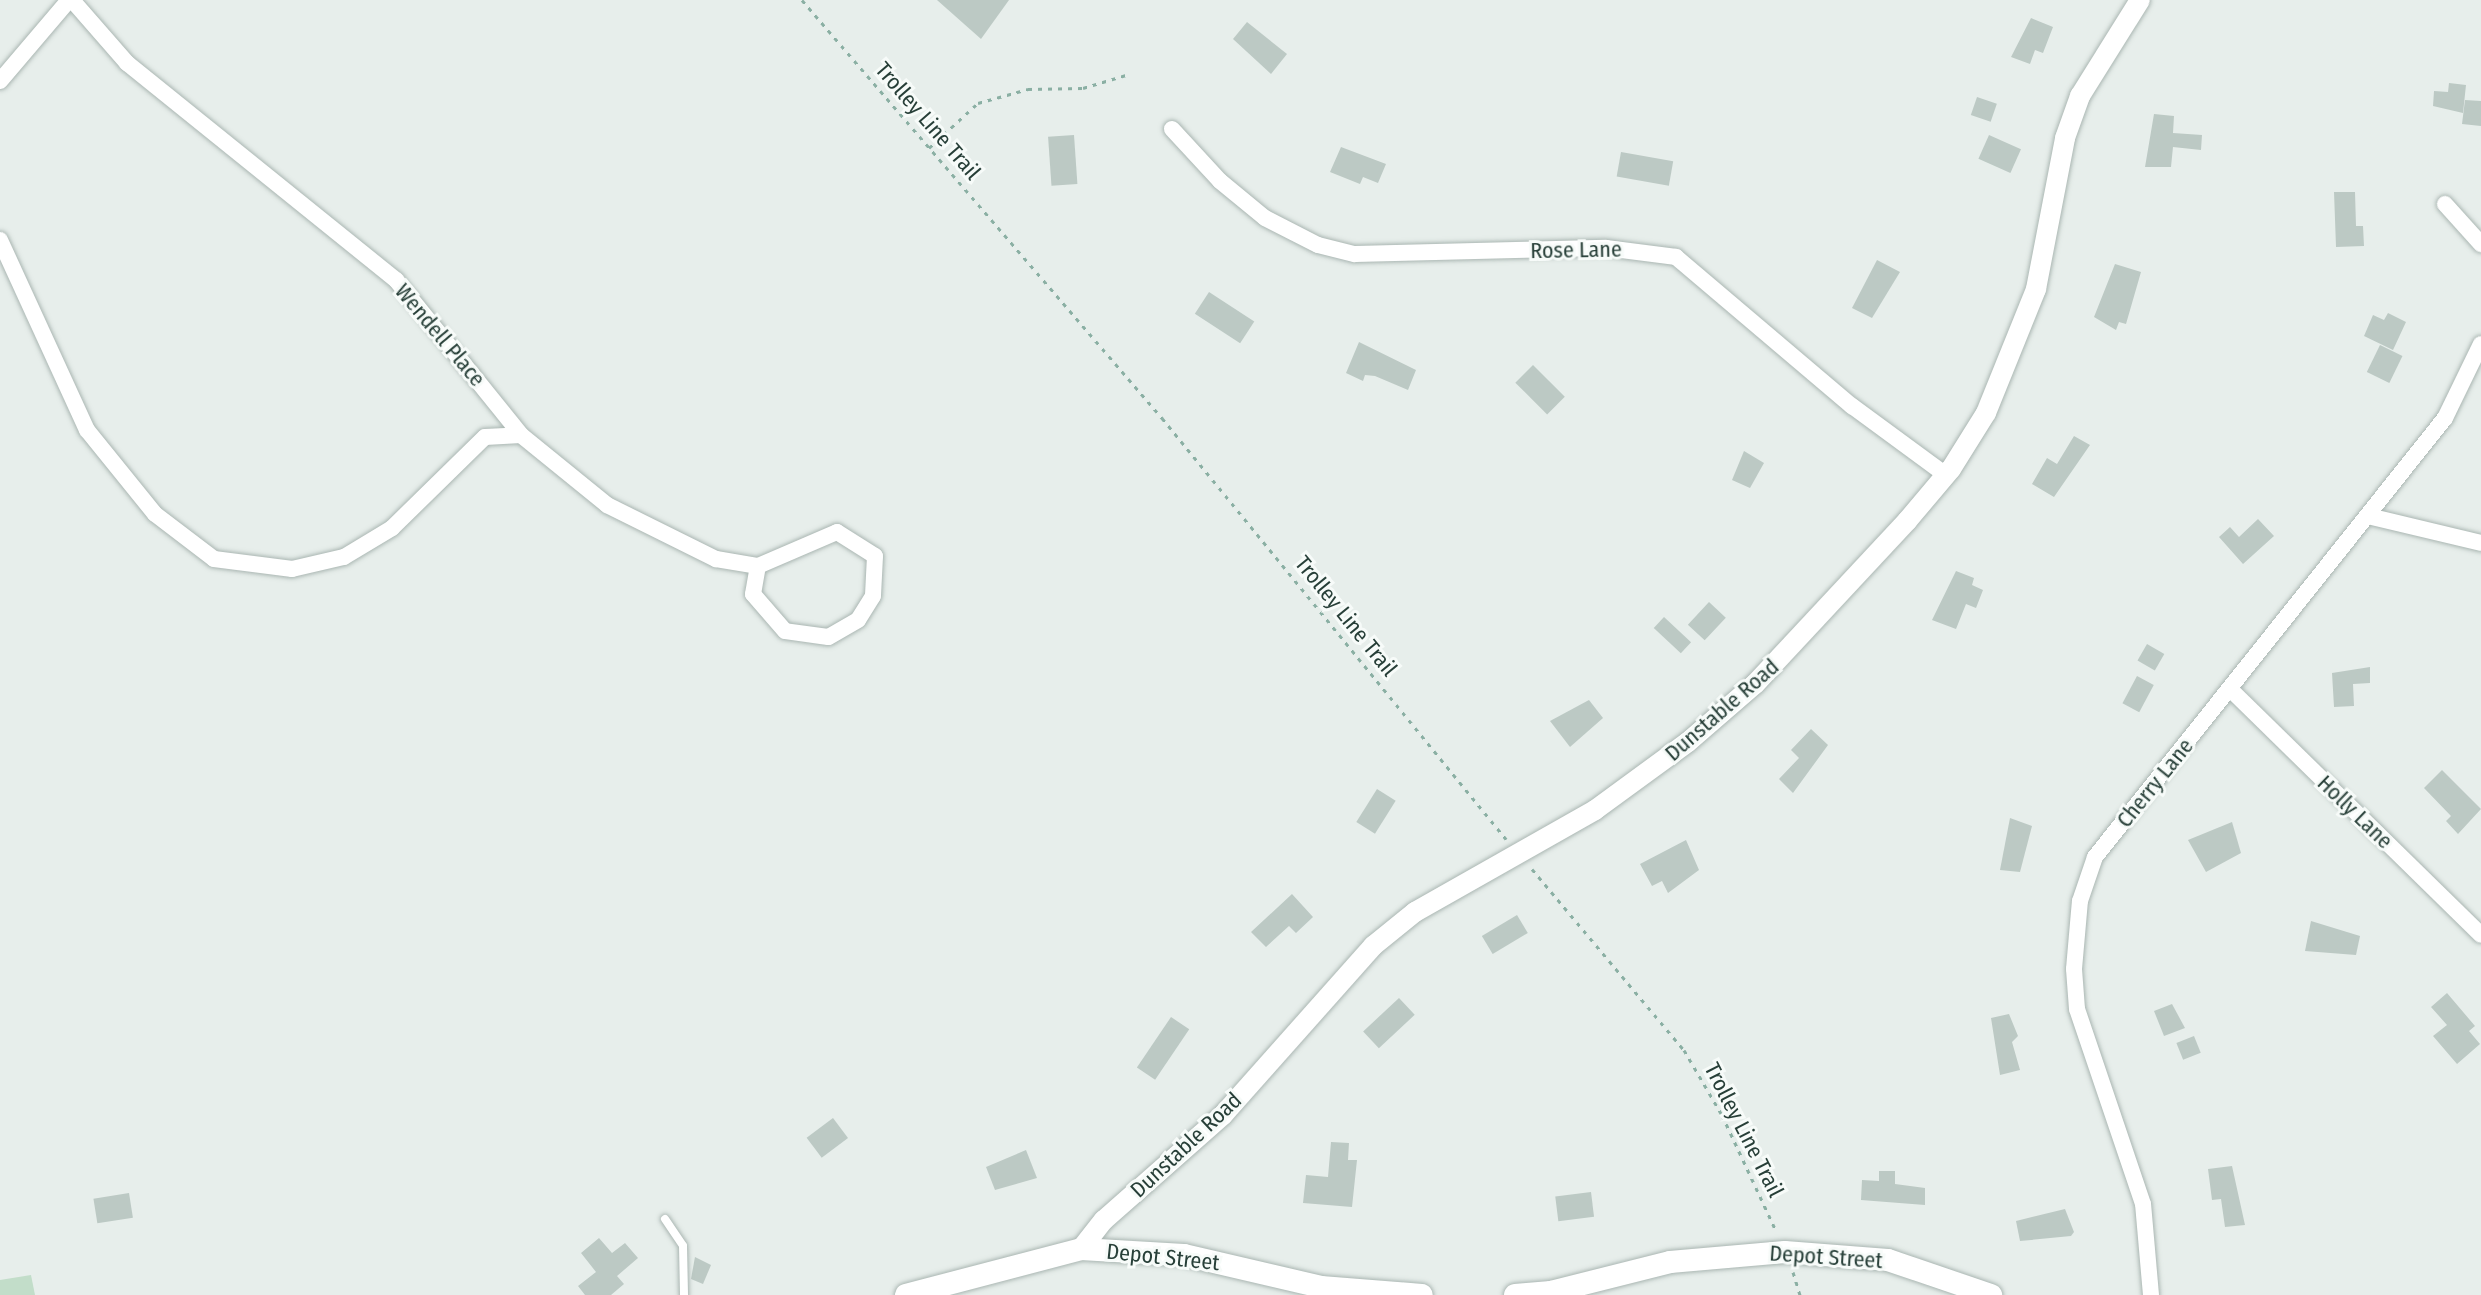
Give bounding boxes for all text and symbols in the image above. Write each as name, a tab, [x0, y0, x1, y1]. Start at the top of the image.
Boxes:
street label: Trolley Line Trail	[870, 57, 986, 185]
street label: Rose Lane	[1530, 236, 1622, 264]
street label: Wendell Place	[389, 278, 491, 392]
street label: Trolley Line Trail	[1289, 551, 1403, 681]
street label: Dunstable Road	[1660, 653, 1784, 767]
street label: Cherry Lane	[2111, 733, 2199, 833]
street label: Holly Lane	[2312, 770, 2398, 854]
street label: Trolley Line Trail	[1699, 1059, 1789, 1201]
street label: Dunstable Road	[1125, 1087, 1247, 1203]
street label: Depot Street	[1105, 1238, 1221, 1276]
street label: Depot Street	[1769, 1240, 1883, 1274]

